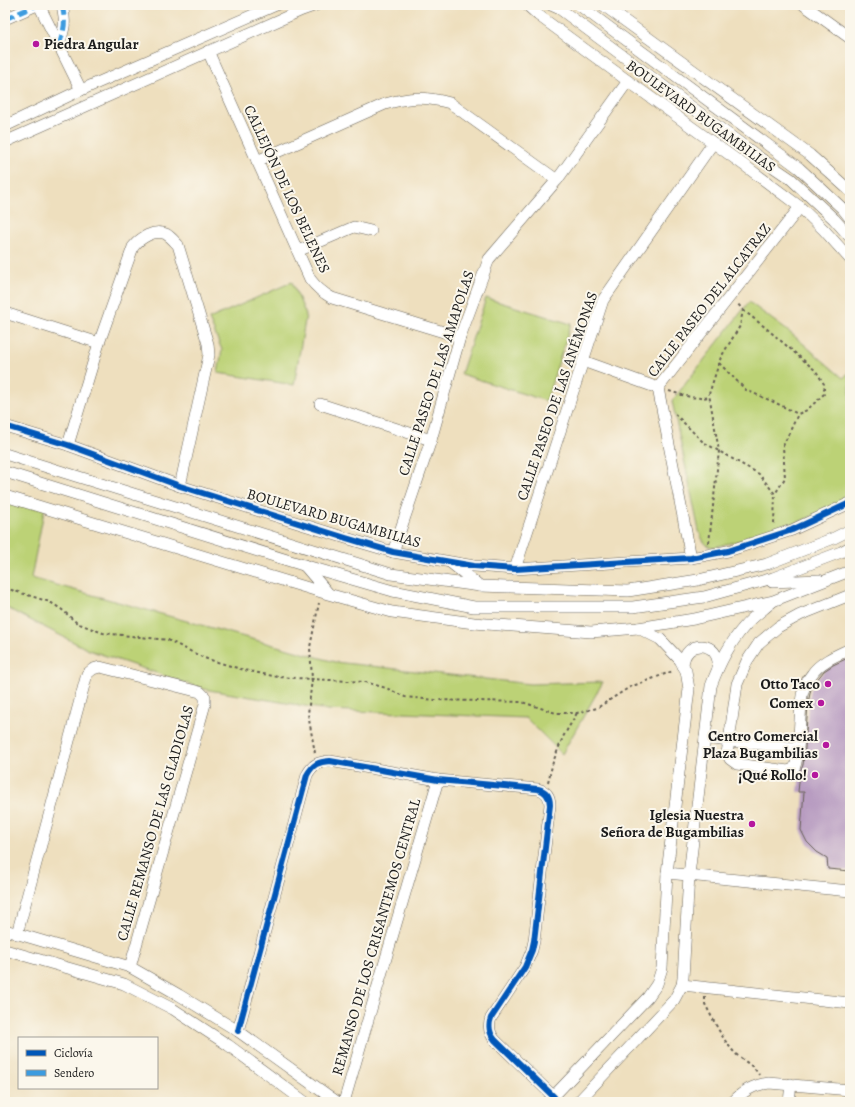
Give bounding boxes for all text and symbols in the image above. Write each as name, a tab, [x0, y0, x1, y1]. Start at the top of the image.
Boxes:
place label: Piedra Angular	[44, 34, 139, 54]
marker: Piedra Angular	[31, 39, 41, 49]
street label: BOULEVARD BUGAMBILIAS	[622, 55, 780, 177]
street label: CALLEJÓN DE LOS BELENES	[239, 102, 335, 276]
street label: CALLE PASEO DEL ALCATRAZ	[643, 219, 775, 381]
street label: CALLE PASEO DE LAS AMAPOLAS	[393, 268, 479, 478]
street label: CALLE PASEO DE LAS ANÉMONAS	[512, 289, 602, 503]
street label: BOULEVARD BUGAMBILIAS	[245, 484, 423, 552]
place label: Otto Taco	[760, 674, 820, 694]
marker: Otto Taco	[823, 679, 833, 689]
place label: Comex	[769, 693, 814, 713]
marker: Comex	[816, 698, 826, 708]
street label: CALLE REMANSO DE LAS GLADIOLAS	[112, 703, 198, 943]
place label: Centro Comercial Plaza Bugambilias	[703, 726, 818, 763]
marker: Centro Comercial Plaza Bugambilias	[821, 740, 831, 750]
place label: ¡Qué Rollo!	[738, 765, 807, 785]
marker: ¡Qué Rollo!	[810, 770, 820, 780]
street label: REMANSO DE LOS CRISANTEMOS CENTRAL	[327, 796, 425, 1078]
place label: Iglesia Nuestra Señora de Bugambilias	[601, 805, 745, 842]
marker: Iglesia Nuestra Señora de Bugambilias	[747, 819, 757, 829]
legend	[18, 1037, 158, 1089]
text: Ciclovía	[54, 1045, 93, 1061]
text: Sendero	[54, 1065, 94, 1081]

